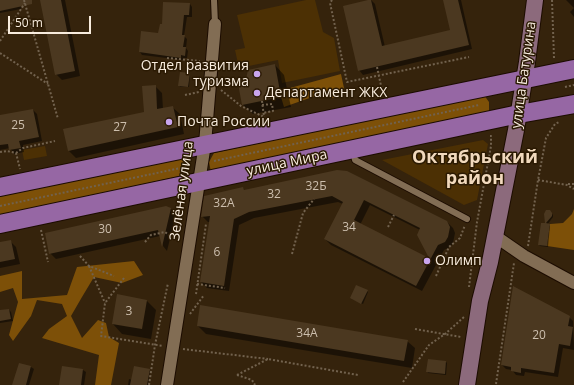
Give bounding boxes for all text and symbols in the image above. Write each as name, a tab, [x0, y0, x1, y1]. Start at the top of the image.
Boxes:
scale bar	[10, 8, 93, 34]
text: 50 m	[15, 14, 43, 31]
street label: улица Батурина	[508, 20, 540, 130]
place label: Отдел развития туризма	[141, 58, 249, 90]
marker: Отдел развития туризма	[252, 69, 262, 79]
place label: Департамент ЖКХ	[265, 85, 387, 101]
marker: Департамент ЖКХ	[252, 88, 262, 98]
place label: Почта России	[177, 114, 270, 130]
marker: Почта России	[164, 117, 174, 127]
house number: 25	[11, 119, 25, 133]
house number: 27	[113, 121, 127, 135]
street label: Зелёная улица	[167, 140, 197, 242]
street label: улица Мира	[245, 146, 329, 180]
district label: Октябрьский район	[412, 147, 538, 190]
house number: 32Б	[305, 180, 327, 194]
house number: 32	[267, 188, 281, 202]
house number: 32А	[213, 197, 235, 211]
house number: 34	[342, 221, 356, 235]
house number: 30	[98, 223, 112, 237]
house number: 6	[214, 246, 220, 260]
place label: Олимп	[435, 253, 482, 269]
marker: Олимп	[422, 256, 432, 266]
house number: 3	[126, 305, 132, 319]
house number: 34А	[296, 327, 318, 341]
house number: 20	[532, 329, 546, 343]

